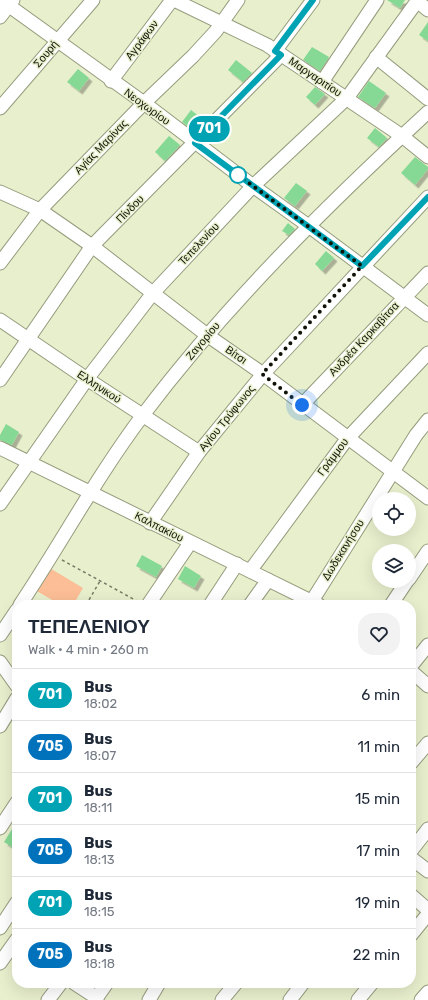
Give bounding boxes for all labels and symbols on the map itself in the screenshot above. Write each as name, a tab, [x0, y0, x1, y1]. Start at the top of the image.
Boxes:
street label: Αγράφων	[123, 17, 161, 62]
street label: Σουρή	[31, 38, 61, 70]
street label: Μαργαριτίου	[286, 54, 344, 100]
street label: Νεοχωρίου	[122, 86, 172, 128]
line badge: 701	[186, 116, 232, 142]
street label: Αγίας Μαρίνας	[72, 117, 130, 177]
unlabelled marker	[229, 166, 247, 184]
street label: Πίνδου	[113, 192, 147, 226]
street label: Τεπελενίου	[176, 220, 222, 268]
street label: Ανδρέα Καρκαβίτσα	[326, 299, 402, 379]
street label: Ζαγορίου	[183, 319, 223, 363]
street label: Βίτσι	[223, 343, 250, 367]
street label: Ελληνικού	[75, 368, 123, 406]
street label: Αγίου Τρύφωνος	[196, 382, 258, 454]
your location	[292, 395, 312, 415]
street label: Γράμμου	[315, 436, 351, 478]
street label: Καλπακίου	[132, 509, 186, 545]
street label: Δωδεκανήσου	[319, 517, 367, 583]

